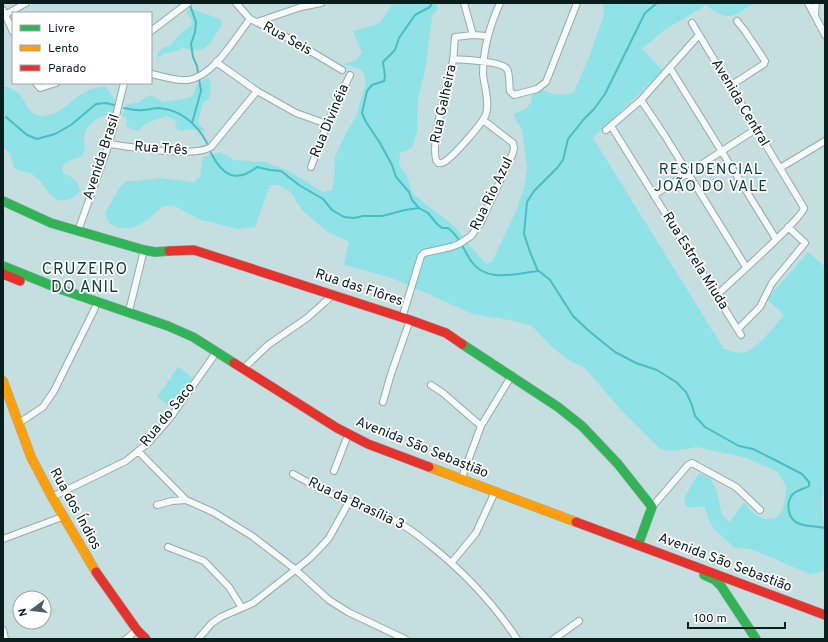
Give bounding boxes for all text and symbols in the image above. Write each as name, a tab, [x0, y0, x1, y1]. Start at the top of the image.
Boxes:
legend	[12, 12, 152, 84]
street label: Rua Seis	[259, 19, 315, 59]
text: Livre	[48, 21, 75, 37]
text: Lento	[48, 41, 79, 57]
street label: Avenida Central	[707, 56, 773, 150]
text: Parado	[48, 61, 86, 77]
street label: Rua Galheira	[427, 63, 461, 145]
street label: Rua Divinéia	[307, 82, 353, 160]
street label: Avenida Brasil	[80, 112, 124, 202]
street label: Rua Três	[134, 139, 188, 159]
street label: Rua Rio Azul	[467, 155, 517, 233]
district label: RESIDENCIAL JOÃO DO VALE	[654, 161, 768, 197]
street label: Rua Estrela Miuda	[658, 209, 732, 313]
district label: CRUZEIRO DO ANIL	[42, 260, 128, 298]
street label: Rua das Flôres	[313, 266, 405, 310]
street label: Rua do Saco	[137, 379, 199, 451]
street label: Avenida São Sebastião	[353, 414, 491, 482]
street label: Rua dos Índios	[46, 465, 105, 553]
street label: Rua da Brasília 3	[305, 474, 407, 534]
street label: Avenida São Sebastião	[656, 530, 794, 596]
north arrow	[12, 590, 52, 630]
scale bar	[688, 604, 785, 630]
text: N	[16, 607, 31, 618]
text: 100 m	[694, 611, 727, 627]

